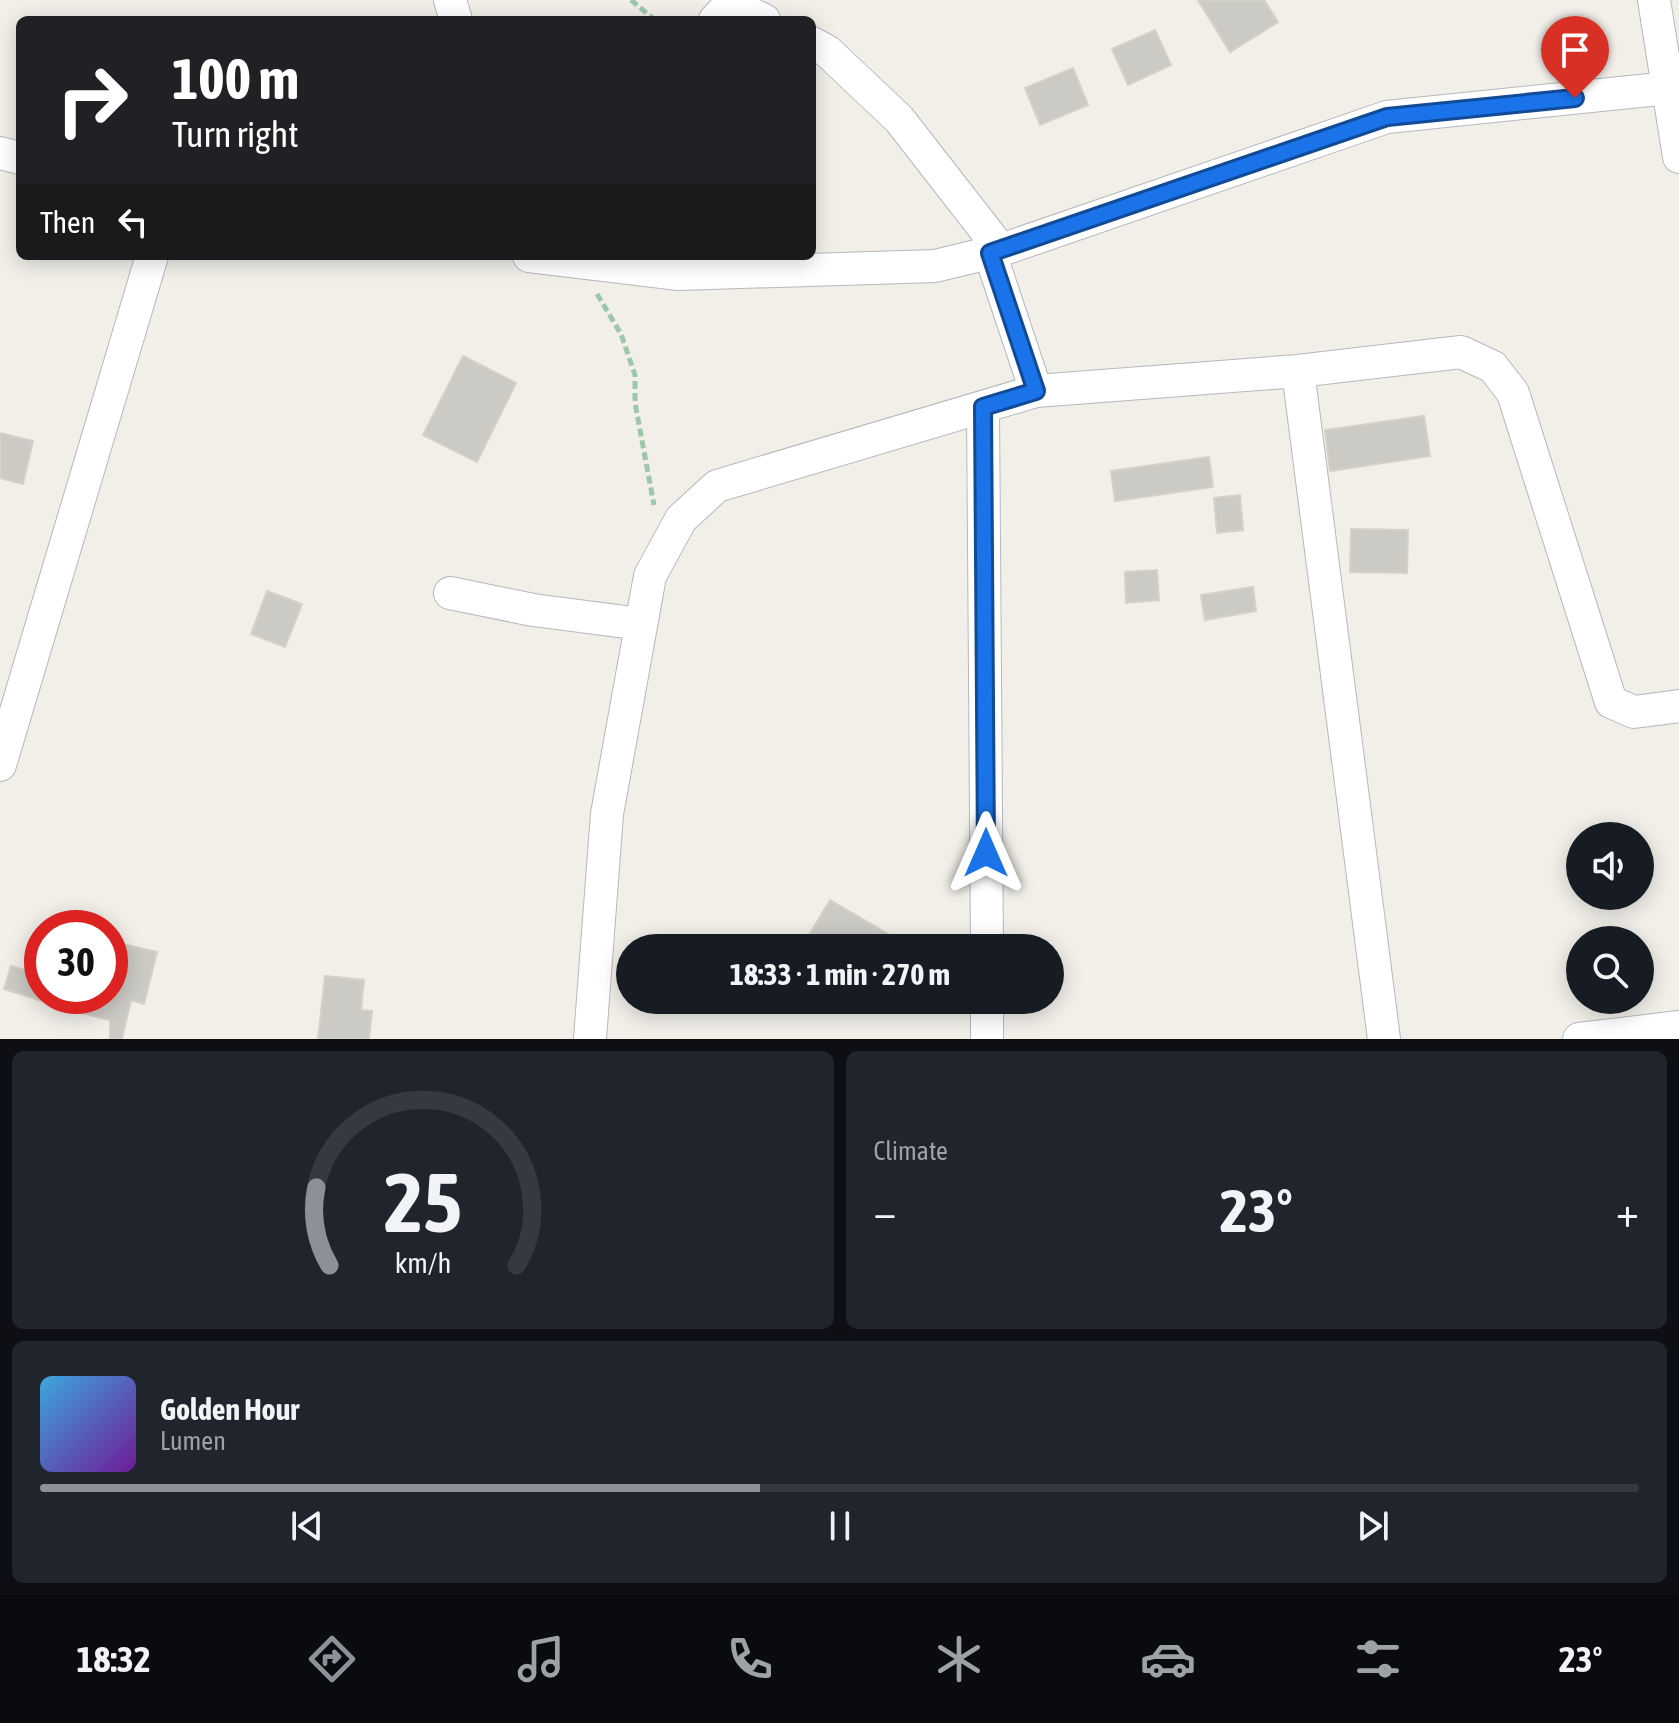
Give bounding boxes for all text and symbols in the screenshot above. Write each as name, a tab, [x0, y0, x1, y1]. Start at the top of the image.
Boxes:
pin	[1541, 16, 1609, 98]
icon: arrive	[1553, 28, 1597, 72]
text: 100 m	[172, 47, 299, 111]
icon: right	[40, 48, 144, 152]
text: Turn right	[172, 113, 299, 155]
icon: left	[111, 200, 155, 244]
text: Then	[40, 205, 95, 239]
position arrow	[944, 811, 1028, 895]
map controls	[1566, 822, 1654, 1014]
button: sound	[1566, 822, 1654, 910]
speed limit sign: 30	[24, 910, 128, 1014]
button: search	[1566, 926, 1654, 1014]
text: 18:33 · 1 min · 270 m	[730, 957, 950, 991]
text: Climate	[874, 1136, 948, 1166]
text: 25	[384, 1154, 462, 1250]
text: 23°	[1220, 1176, 1293, 1245]
text: −	[874, 1186, 896, 1236]
text: +	[1616, 1186, 1639, 1236]
text: km/h	[394, 1246, 451, 1279]
text: Golden Hour	[160, 1392, 299, 1426]
text: Lumen	[160, 1426, 226, 1456]
icon: previous	[285, 1504, 329, 1548]
icon: pause	[818, 1504, 862, 1548]
icon: next	[1351, 1504, 1395, 1548]
icon: directions	[304, 1631, 360, 1687]
icon: music	[513, 1631, 569, 1687]
icon: phone	[722, 1631, 778, 1687]
icon: climate	[931, 1631, 987, 1687]
icon: car	[1140, 1631, 1196, 1687]
icon: filters	[1350, 1631, 1406, 1687]
text: 18:32	[77, 1638, 151, 1680]
text: 23°	[1559, 1638, 1602, 1680]

